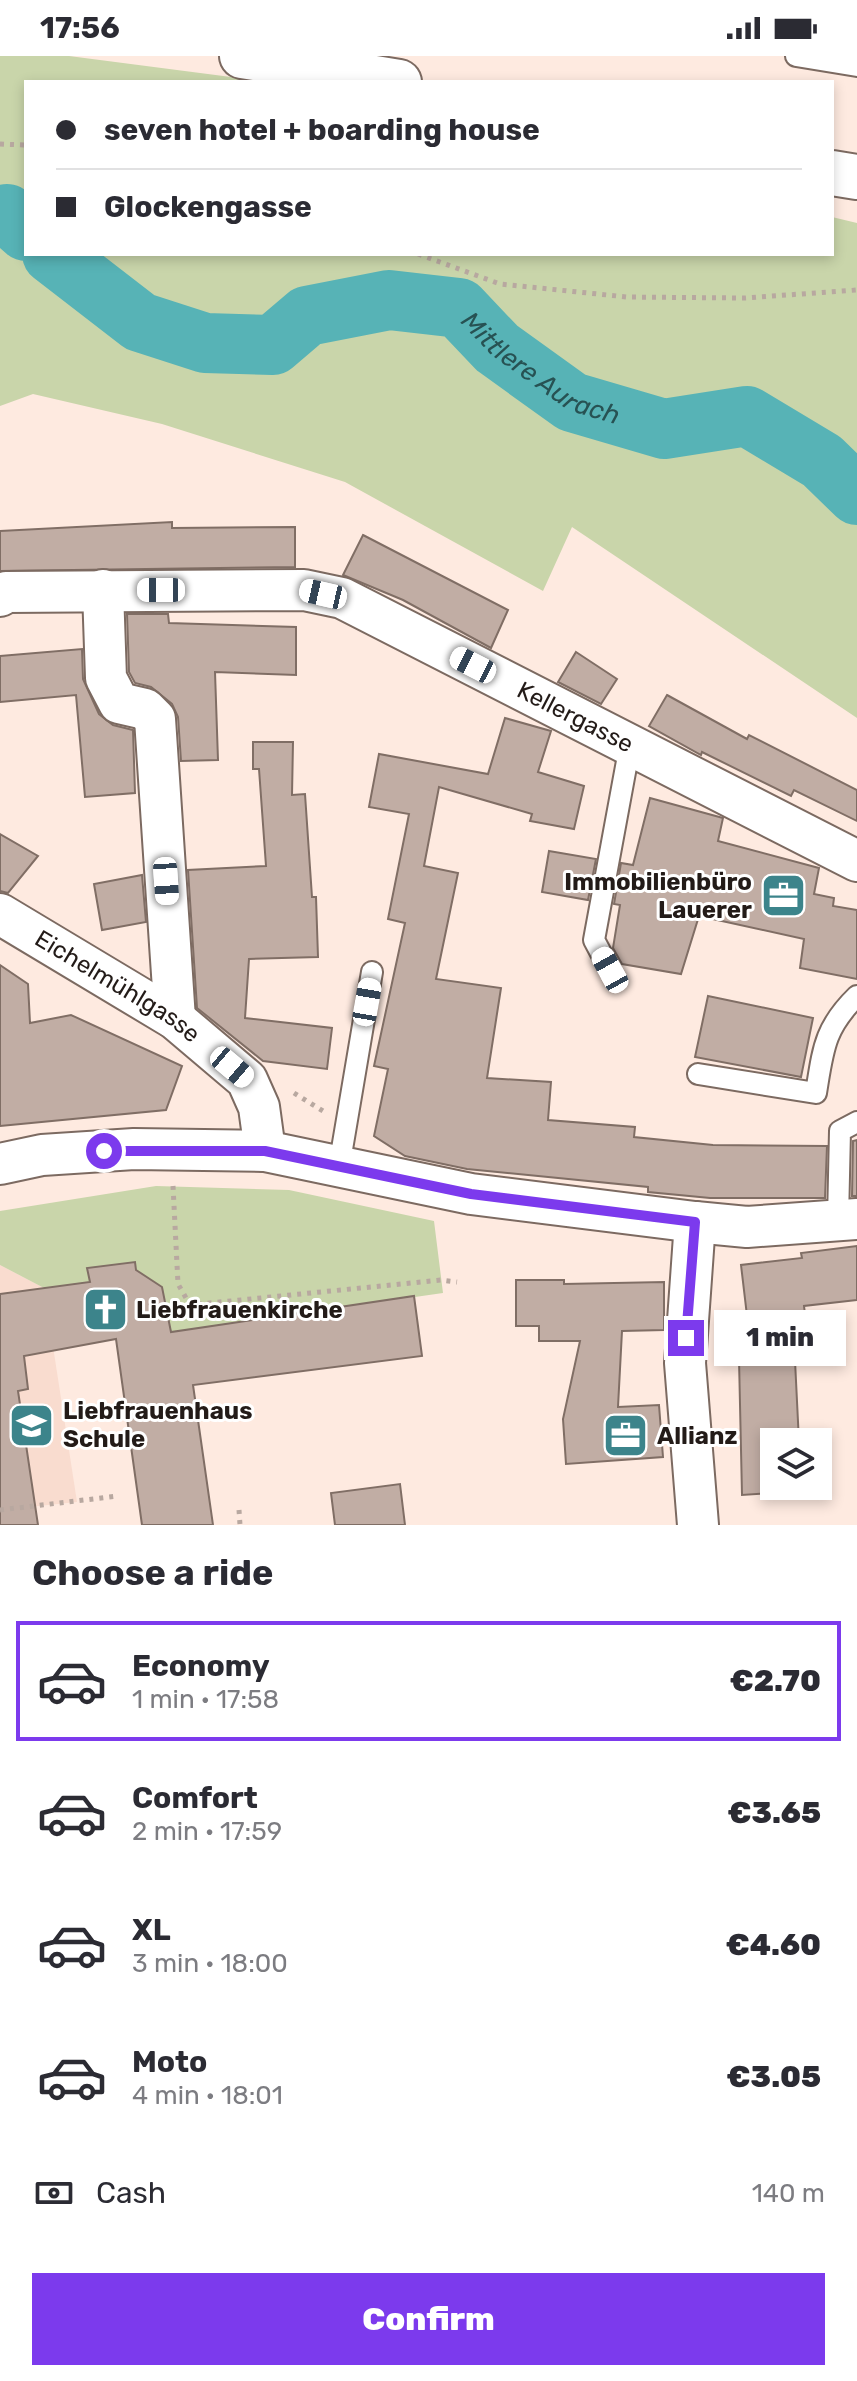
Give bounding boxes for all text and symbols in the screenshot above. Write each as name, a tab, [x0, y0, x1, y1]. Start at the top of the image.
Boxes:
text: 17:56	[40, 10, 120, 46]
text: seven hotel + boarding house	[104, 112, 540, 148]
text: Glockengasse	[104, 189, 312, 225]
water label: Mittlere Aurach	[455, 305, 624, 431]
car	[297, 577, 349, 611]
car	[137, 578, 185, 602]
car	[446, 643, 500, 687]
street label: Kellergasse	[512, 676, 638, 758]
car	[152, 856, 180, 906]
place label: Immobilienbüro Lauerer	[564, 868, 752, 924]
office icon: Immobilienbüro Lauerer	[759, 872, 807, 920]
street label: Eichelmühlgasse	[30, 924, 206, 1048]
car	[588, 943, 632, 997]
car	[351, 976, 383, 1028]
car	[206, 1042, 258, 1092]
route start	[86, 1133, 122, 1169]
church icon: Liebfrauenkirche	[81, 1286, 129, 1334]
place label: Liebfrauenkirche	[136, 1296, 343, 1324]
callout: 1 min	[714, 1310, 846, 1366]
route end	[668, 1320, 704, 1356]
text: 1 min	[746, 1322, 814, 1353]
place label: Liebfrauenhaus Schule	[63, 1397, 253, 1453]
school or university icon: Liebfrauenhaus Schule	[8, 1401, 56, 1449]
office icon: Allianz	[602, 1412, 650, 1460]
place label: Allianz	[657, 1422, 738, 1450]
map controls	[760, 1428, 832, 1500]
button: layers	[760, 1428, 832, 1500]
text: Choose a ride	[32, 1551, 273, 1594]
icon: car	[36, 1645, 108, 1717]
text: Economy	[132, 1648, 270, 1684]
text: €2.70	[730, 1663, 821, 1699]
text: 1 min · 17:58	[132, 1684, 279, 1715]
icon: car	[36, 1777, 108, 1849]
text: Comfort	[132, 1780, 258, 1816]
text: €3.65	[727, 1795, 821, 1831]
text: 2 min · 17:59	[132, 1816, 282, 1847]
icon: car	[36, 1909, 108, 1981]
text: XL	[132, 1912, 171, 1948]
text: €4.60	[726, 1927, 821, 1963]
text: 3 min · 18:00	[132, 1948, 288, 1979]
icon: car	[36, 2041, 108, 2113]
text: Moto	[132, 2044, 207, 2080]
text: €3.05	[727, 2059, 821, 2095]
text: 4 min · 18:01	[132, 2080, 283, 2111]
icon: cash	[32, 2171, 76, 2215]
text: Cash	[96, 2175, 166, 2211]
text: 140 m	[752, 2178, 825, 2209]
button: Confirm	[32, 2273, 825, 2365]

